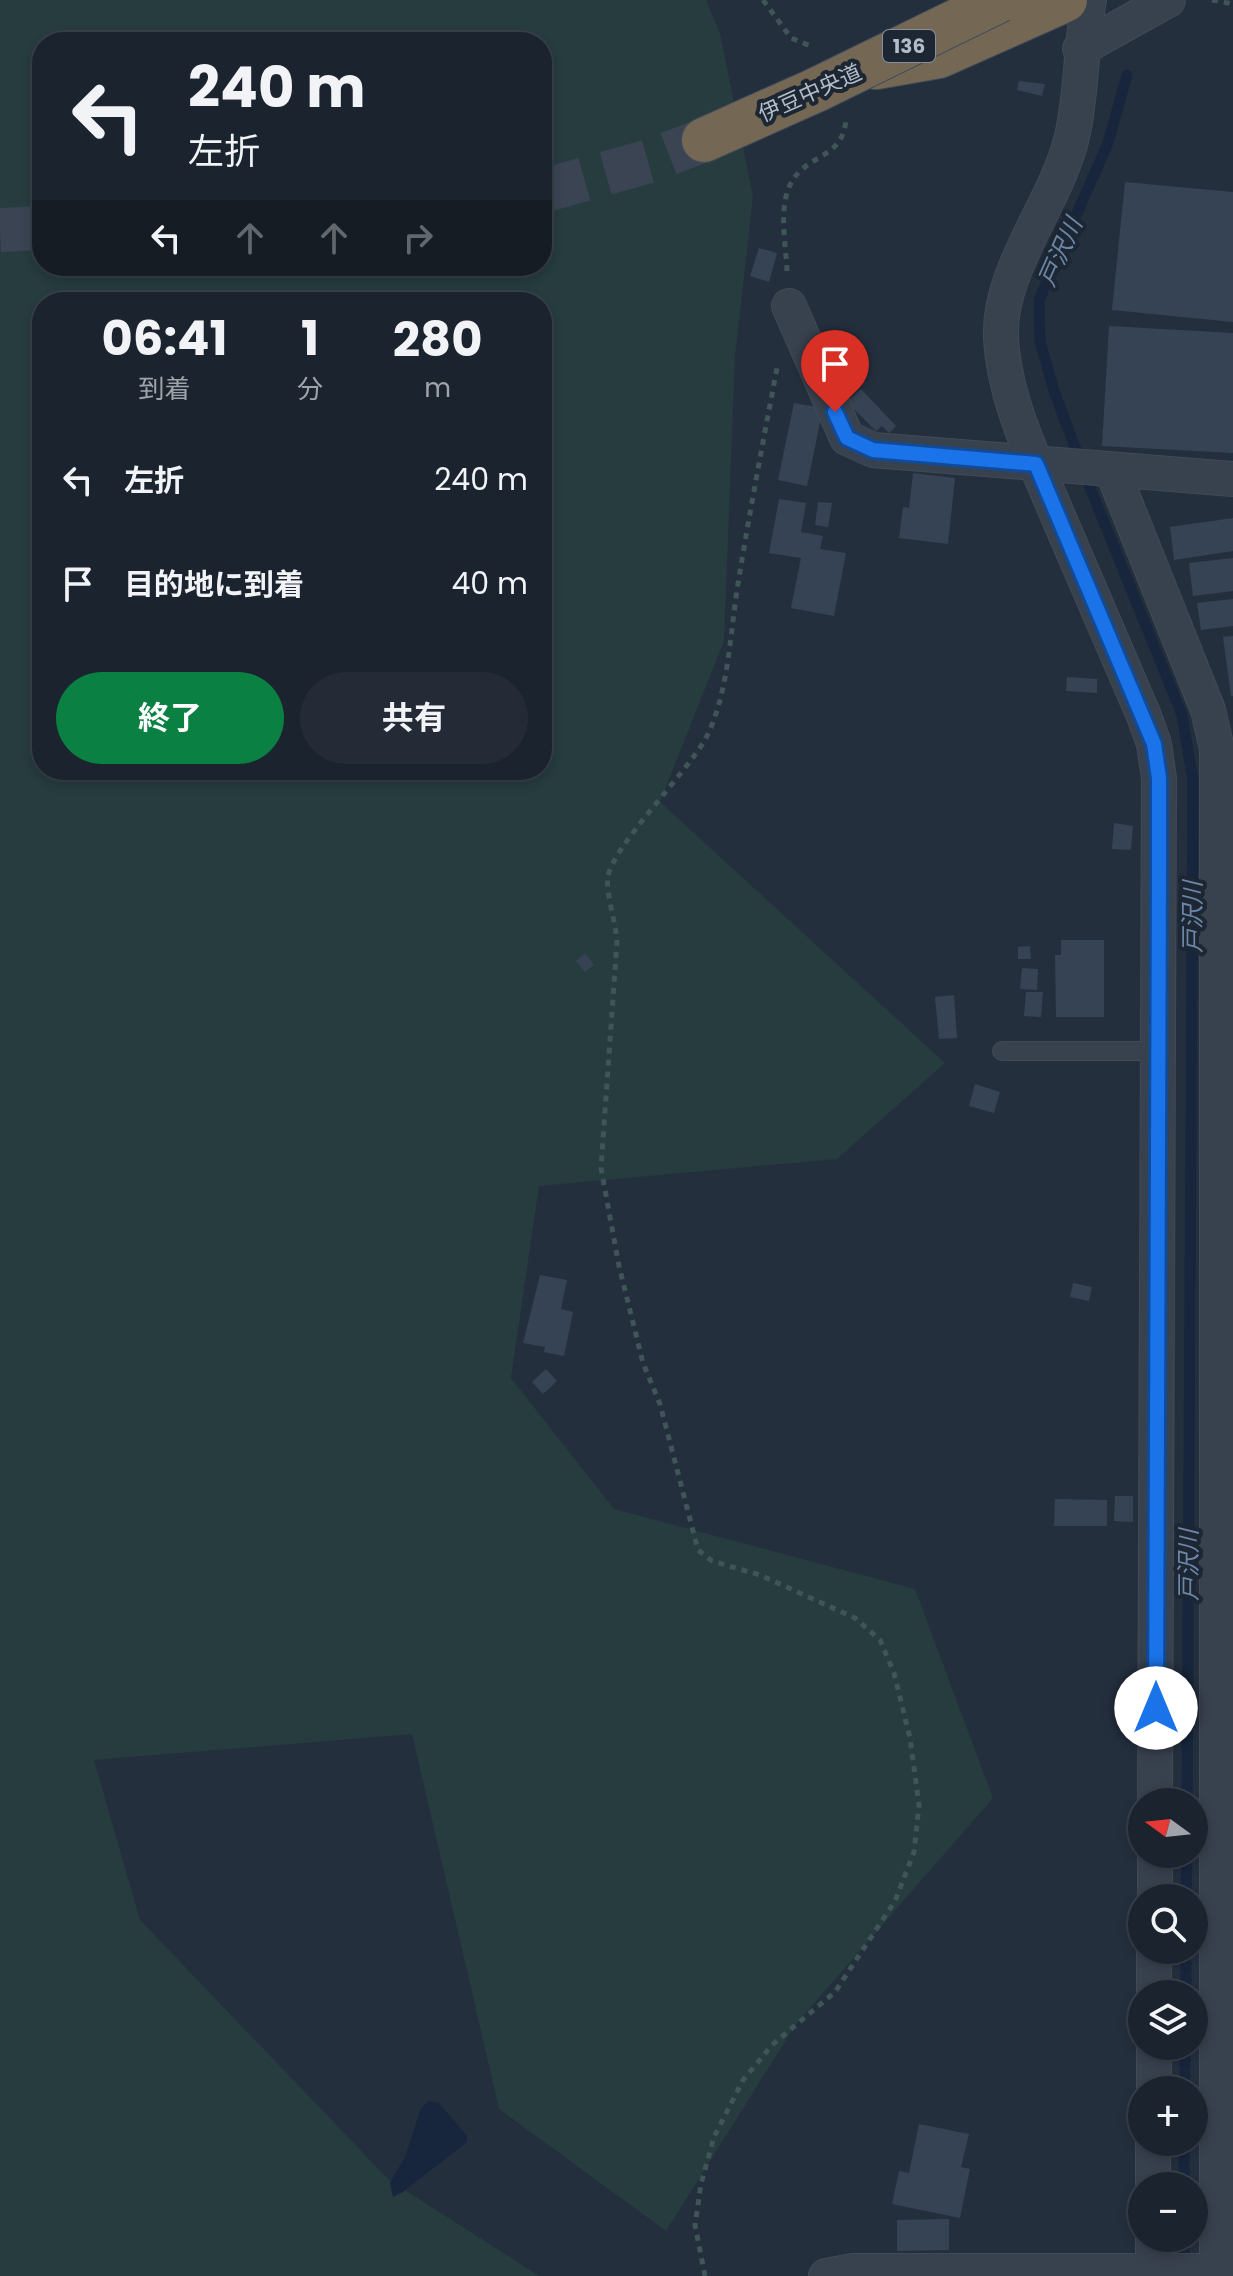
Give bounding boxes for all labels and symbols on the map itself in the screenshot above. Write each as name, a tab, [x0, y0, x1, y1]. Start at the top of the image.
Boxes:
road number: 136	[883, 30, 935, 62]
street label: 伊豆中央道	[753, 56, 867, 130]
water label: 戸沢川	[1030, 210, 1091, 292]
pin	[801, 330, 869, 412]
water label: 戸沢川	[1176, 878, 1209, 953]
water label: 戸沢川	[1172, 1526, 1205, 1601]
position arrow	[1114, 1666, 1198, 1750]
north arrow	[1128, 1788, 1208, 1868]

